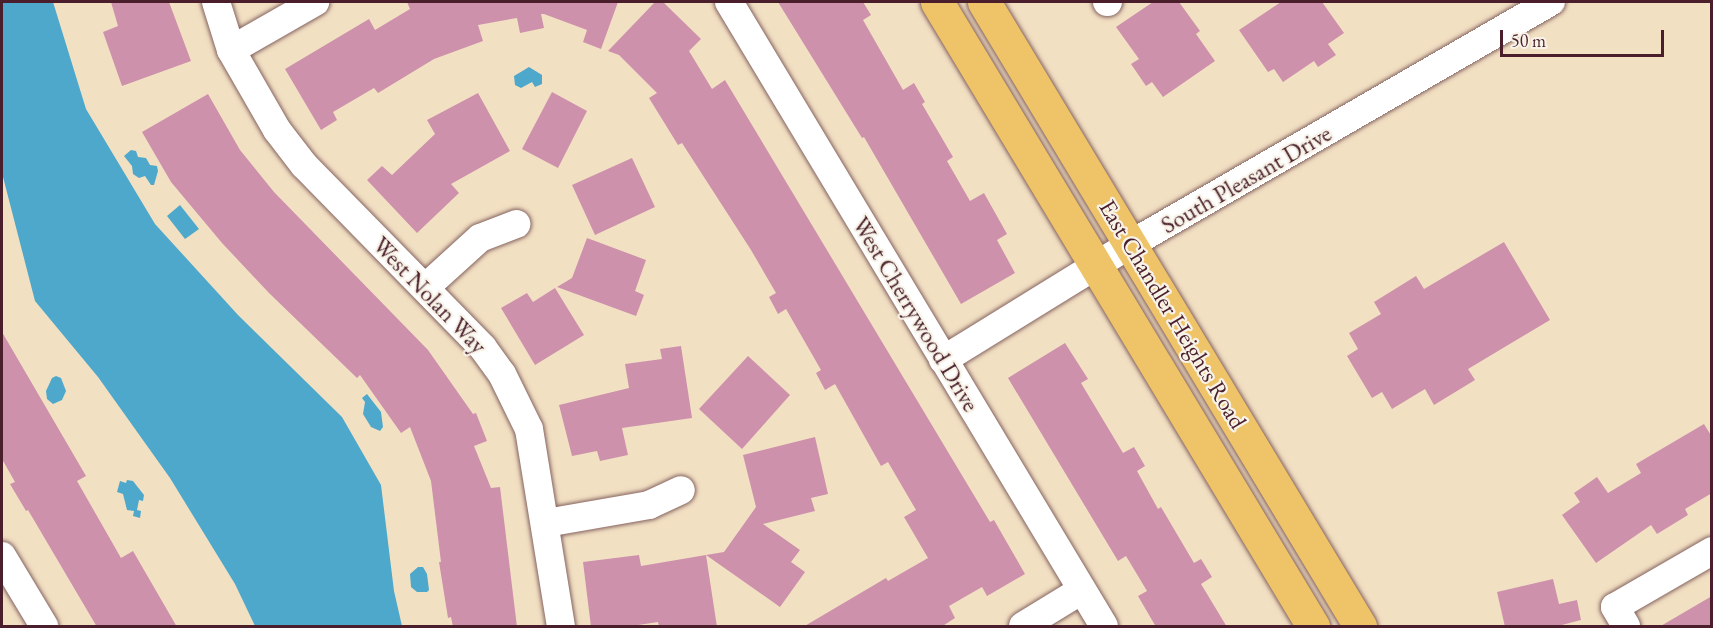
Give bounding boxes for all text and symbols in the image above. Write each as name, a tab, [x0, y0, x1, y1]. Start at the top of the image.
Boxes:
scale bar	[1503, 18, 1666, 56]
text: 50 m	[1511, 29, 1546, 52]
street label: South Pleasant Drive	[1156, 119, 1336, 239]
street label: East Chandler Heights Road	[1093, 194, 1253, 434]
street label: West Cherrywood Drive	[846, 211, 986, 417]
street label: West Nolan Way	[367, 230, 493, 360]

